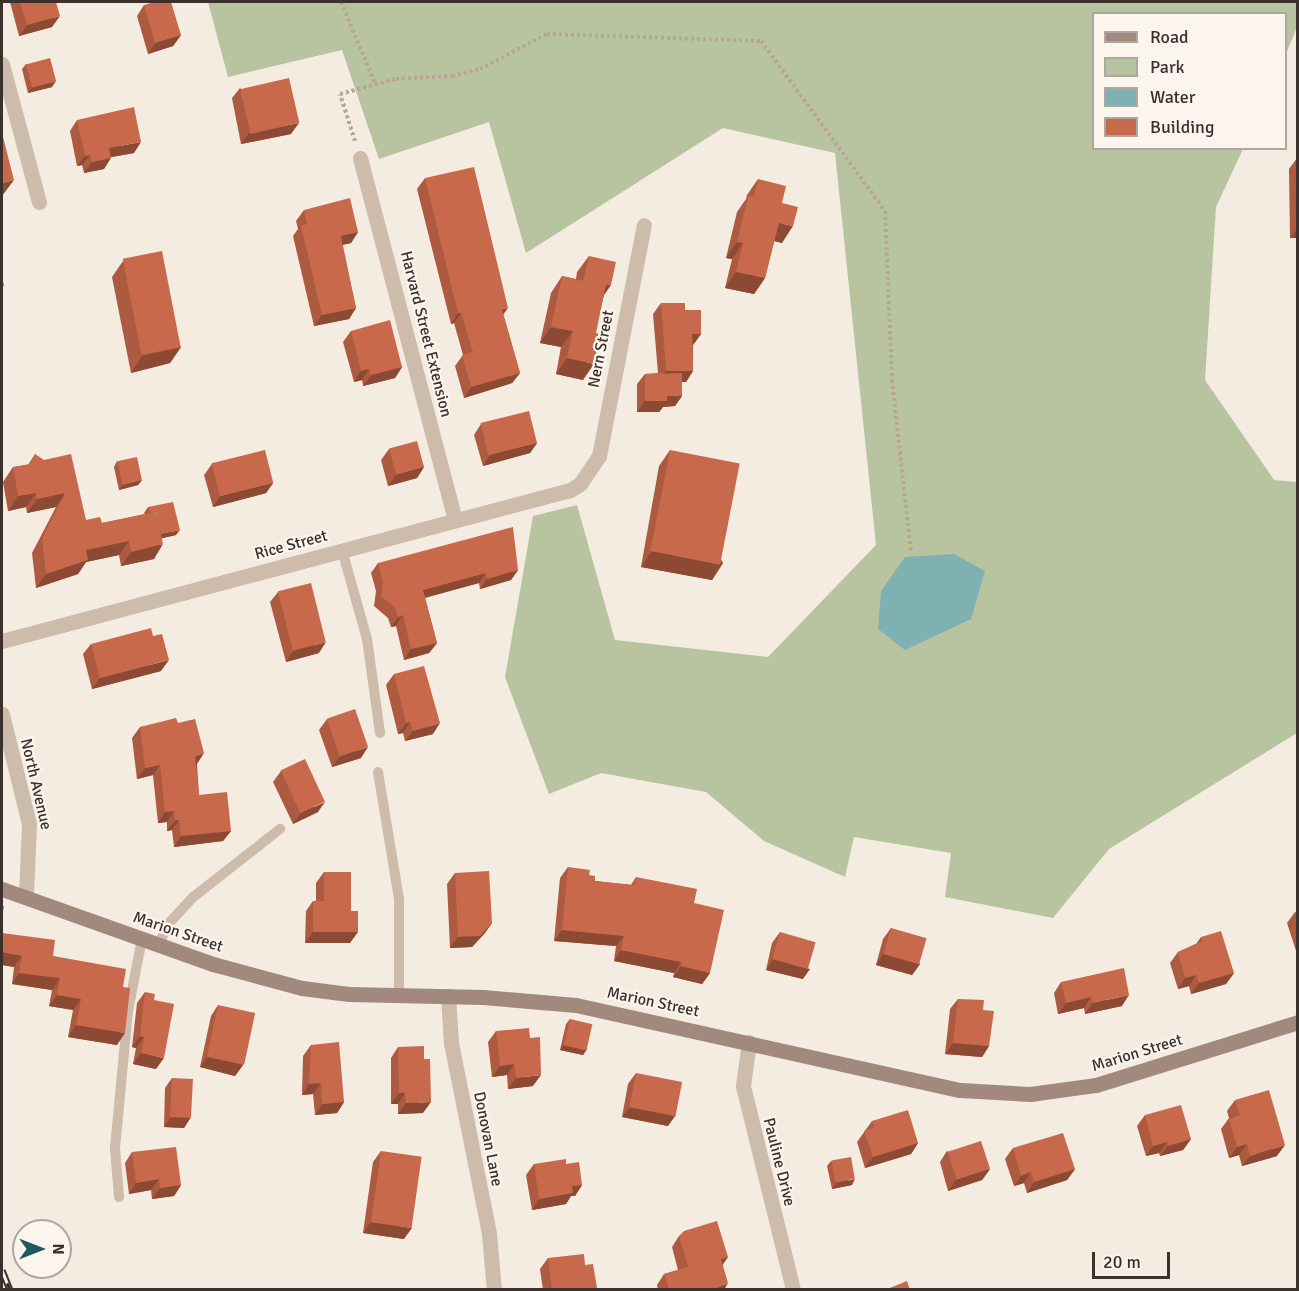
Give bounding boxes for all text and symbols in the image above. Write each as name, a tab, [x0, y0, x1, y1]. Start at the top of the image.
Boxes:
legend	[1092, 12, 1287, 150]
text: Road	[1150, 26, 1189, 48]
text: Park	[1150, 56, 1185, 78]
text: Water	[1150, 86, 1195, 108]
text: Building	[1150, 116, 1214, 138]
street label: Harvard Street Extension	[396, 249, 456, 419]
street label: Nern Street	[584, 309, 618, 389]
street label: Rice Street	[252, 526, 330, 564]
street label: North Avenue	[16, 736, 56, 832]
street label: Marion Street	[131, 908, 225, 956]
street label: Marion Street	[605, 983, 701, 1021]
street label: Marion Street	[1089, 1030, 1185, 1076]
street label: Donovan Lane	[469, 1090, 507, 1188]
street label: Pauline Drive	[759, 1116, 799, 1208]
north arrow	[12, 1219, 72, 1279]
scale bar	[1095, 1240, 1173, 1278]
text: N	[48, 1243, 68, 1255]
text: 20 m	[1103, 1251, 1141, 1273]

